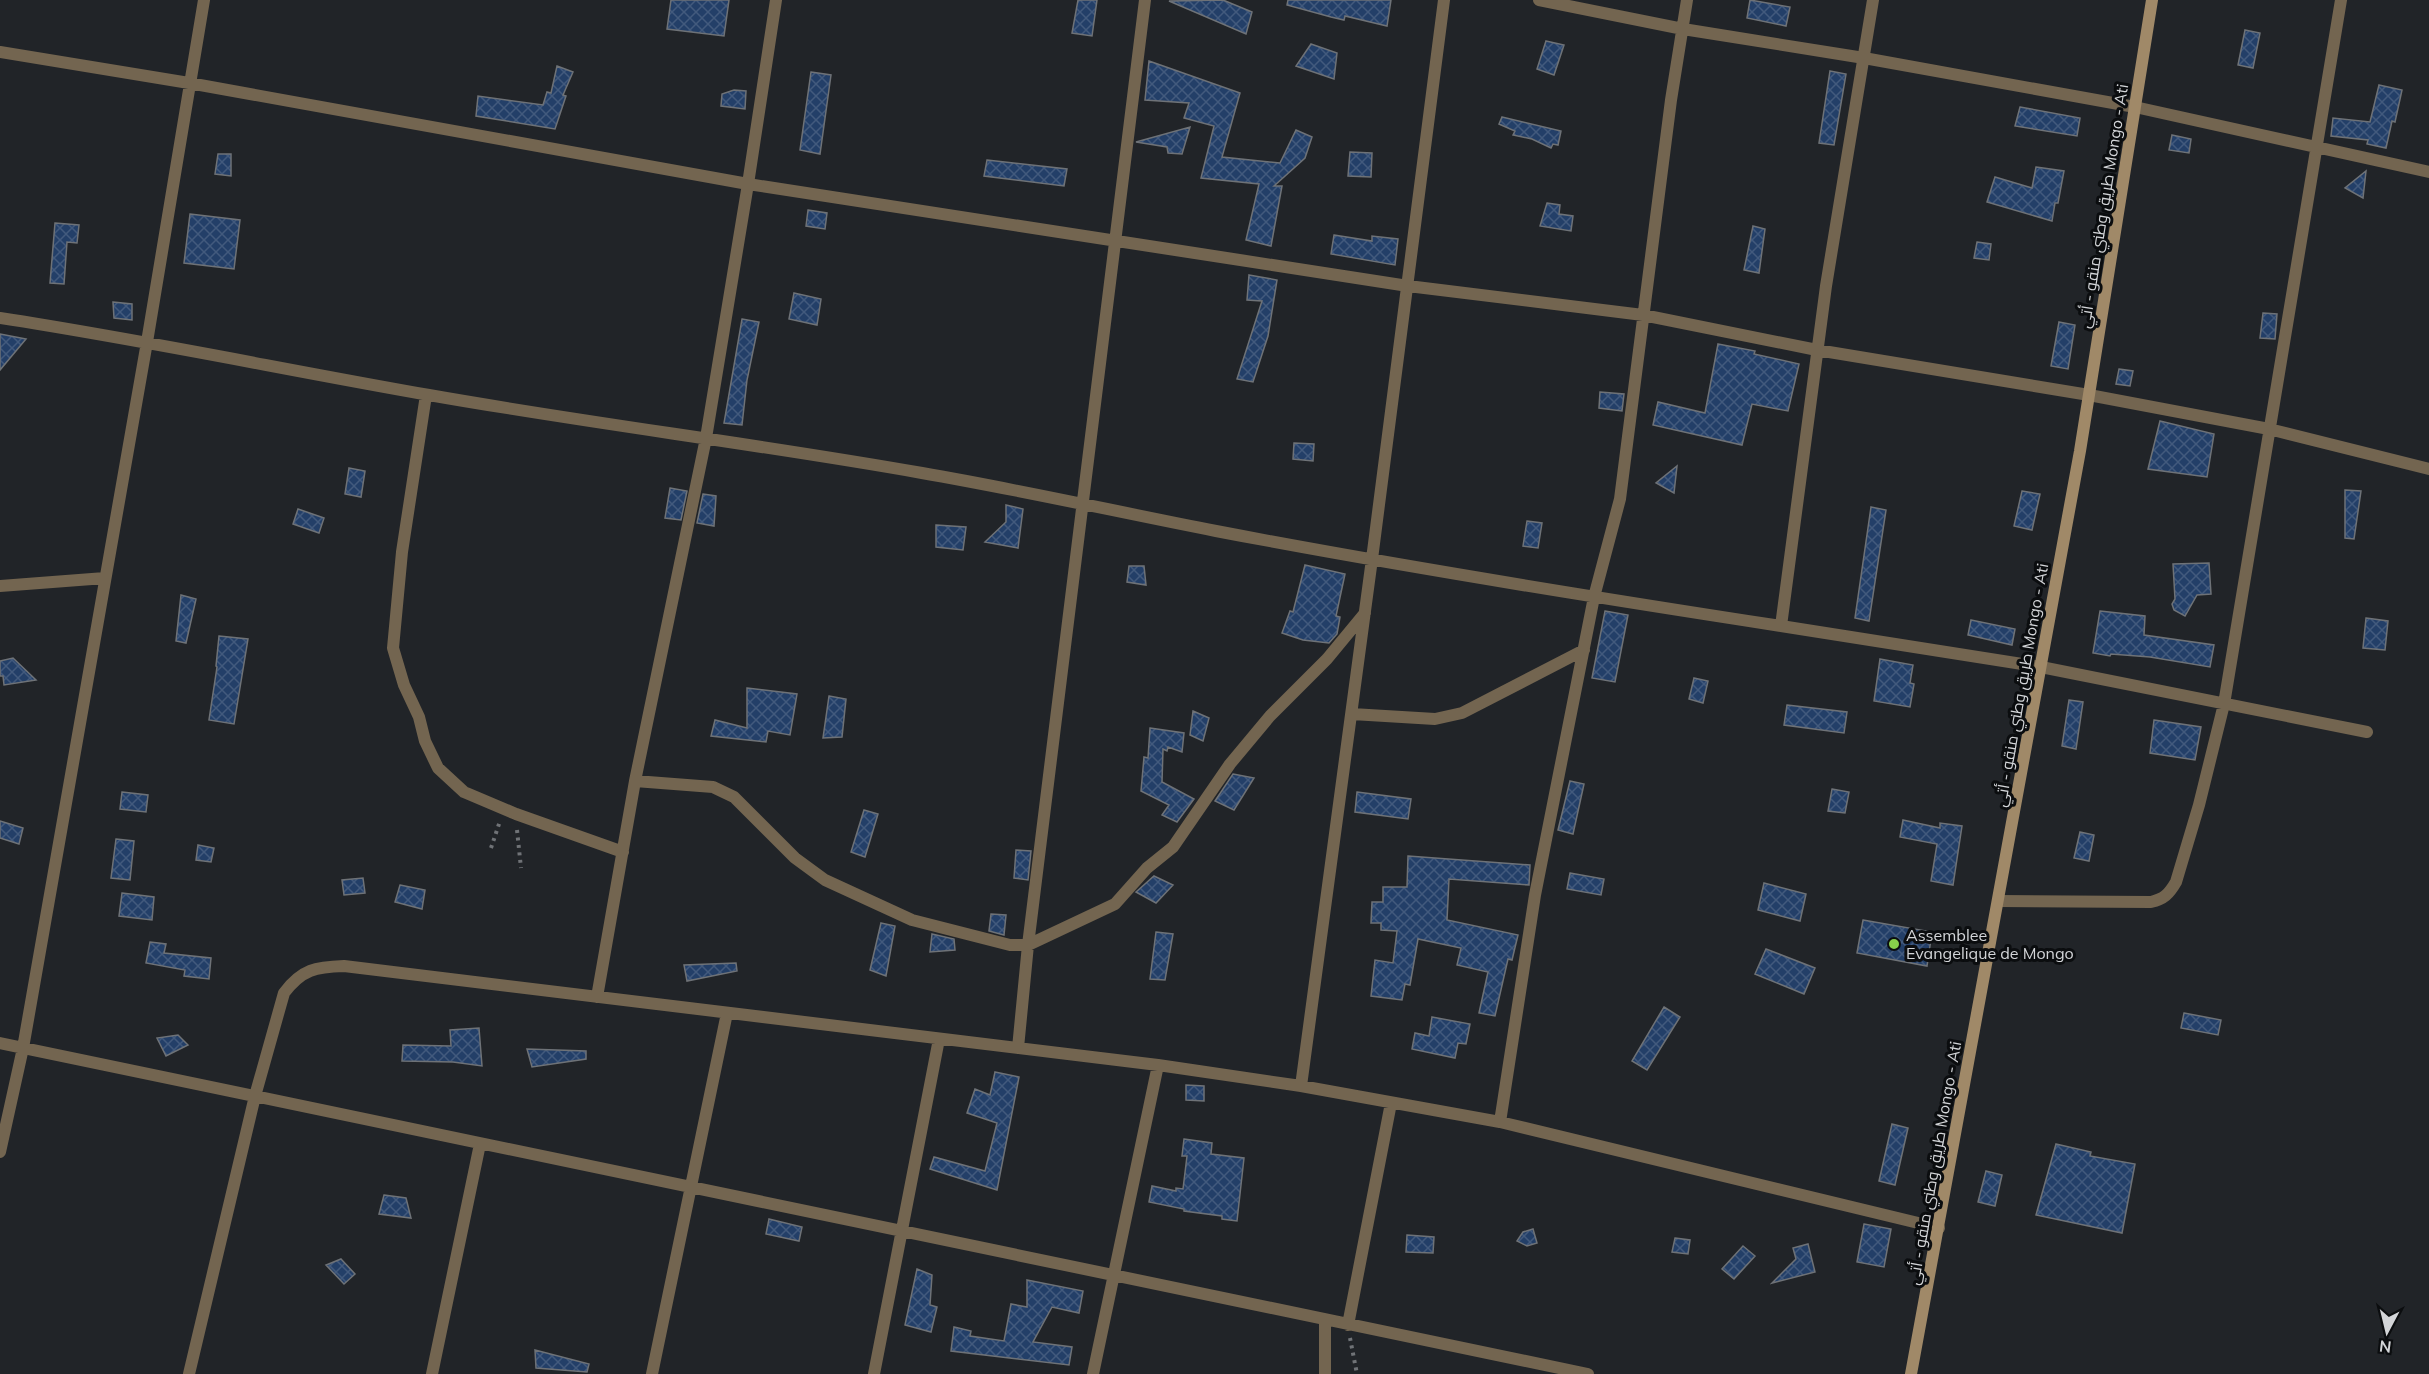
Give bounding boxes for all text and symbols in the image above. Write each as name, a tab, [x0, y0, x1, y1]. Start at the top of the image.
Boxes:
street label: طريق وطني منقو - أتي Mongo - Ati	[2074, 82, 2136, 330]
street label: طريق وطني منقو - أتي Mongo - Ati	[1990, 562, 2056, 809]
place label: Assemblee Evangelique de Mongo	[1906, 925, 2074, 963]
marker: Assemblee Evangelique de Mongo	[1887, 937, 1901, 951]
street label: طريق وطني منقو - أتي Mongo - Ati	[1903, 1040, 1969, 1287]
north arrow	[2357, 1302, 2417, 1362]
text: N	[2378, 1336, 2392, 1358]

